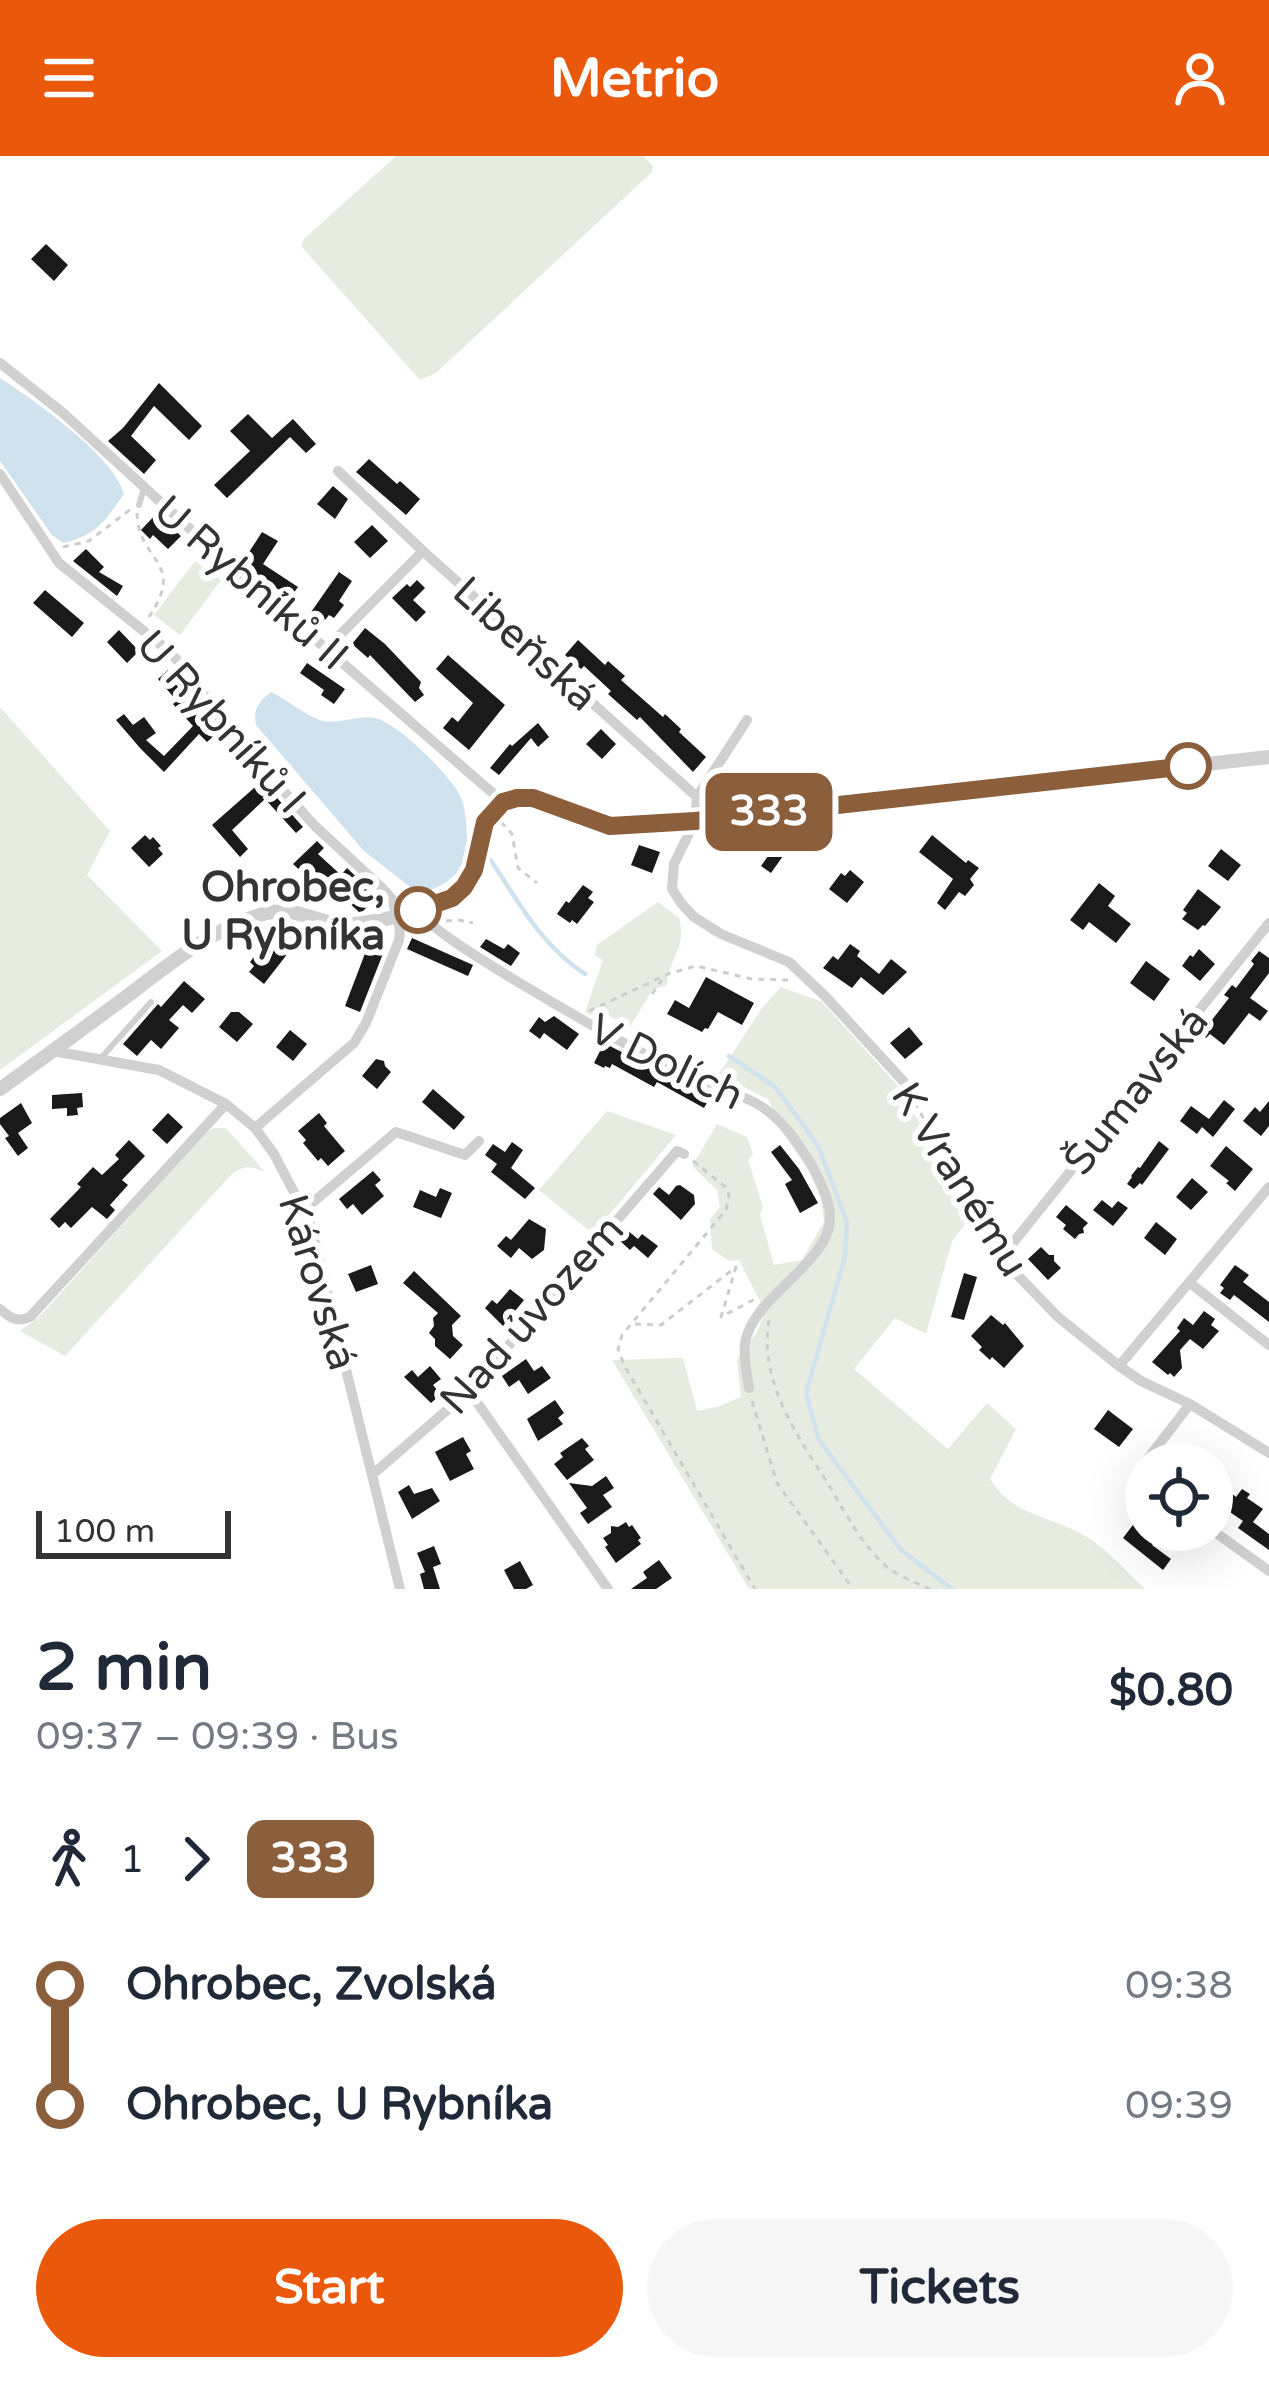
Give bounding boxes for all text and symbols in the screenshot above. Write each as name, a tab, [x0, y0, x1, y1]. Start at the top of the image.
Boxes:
icon: menu	[36, 45, 102, 111]
icon: person	[1167, 45, 1233, 111]
text: Metrio	[550, 46, 719, 111]
street label: U Rybníků II	[143, 485, 359, 681]
street label: Libeňská	[442, 566, 608, 722]
street label: U Rybníků I	[125, 620, 316, 824]
unlabelled marker	[1166, 744, 1210, 788]
line badge: 333	[700, 773, 838, 851]
text: 333	[729, 786, 809, 837]
place label: Ohrobec, U Rybníka	[181, 862, 385, 961]
marker: Ohrobec, U Rybníka	[396, 888, 440, 932]
street label: Šumavská	[1053, 997, 1219, 1185]
street label: V Dolích	[581, 1003, 752, 1121]
street label: K Vranému	[880, 1073, 1039, 1286]
street label: Károvská	[267, 1188, 368, 1376]
street label: Nad úvozem	[429, 1205, 635, 1425]
map controls	[1125, 1443, 1233, 1551]
button: locate	[1125, 1443, 1233, 1551]
scale bar	[36, 1505, 231, 1558]
text: 100 m	[54, 1512, 155, 1551]
text: 2 min	[36, 1628, 212, 1708]
text: $0.80	[1109, 1664, 1233, 1718]
text: 09:37 – 09:39 · Bus	[36, 1713, 399, 1760]
icon: walk	[36, 1826, 102, 1892]
icon: forward	[163, 1826, 229, 1892]
text: 333	[271, 1833, 350, 1884]
text: 1	[120, 1836, 145, 1883]
text: Ohrobec, Zvolská	[126, 1958, 497, 2012]
text: 09:38	[1125, 1962, 1233, 2009]
text: Ohrobec, U Rybníka	[126, 2078, 553, 2132]
text: 09:39	[1125, 2082, 1233, 2129]
button: Start	[36, 2219, 623, 2357]
button: Tickets	[647, 2219, 1233, 2357]

